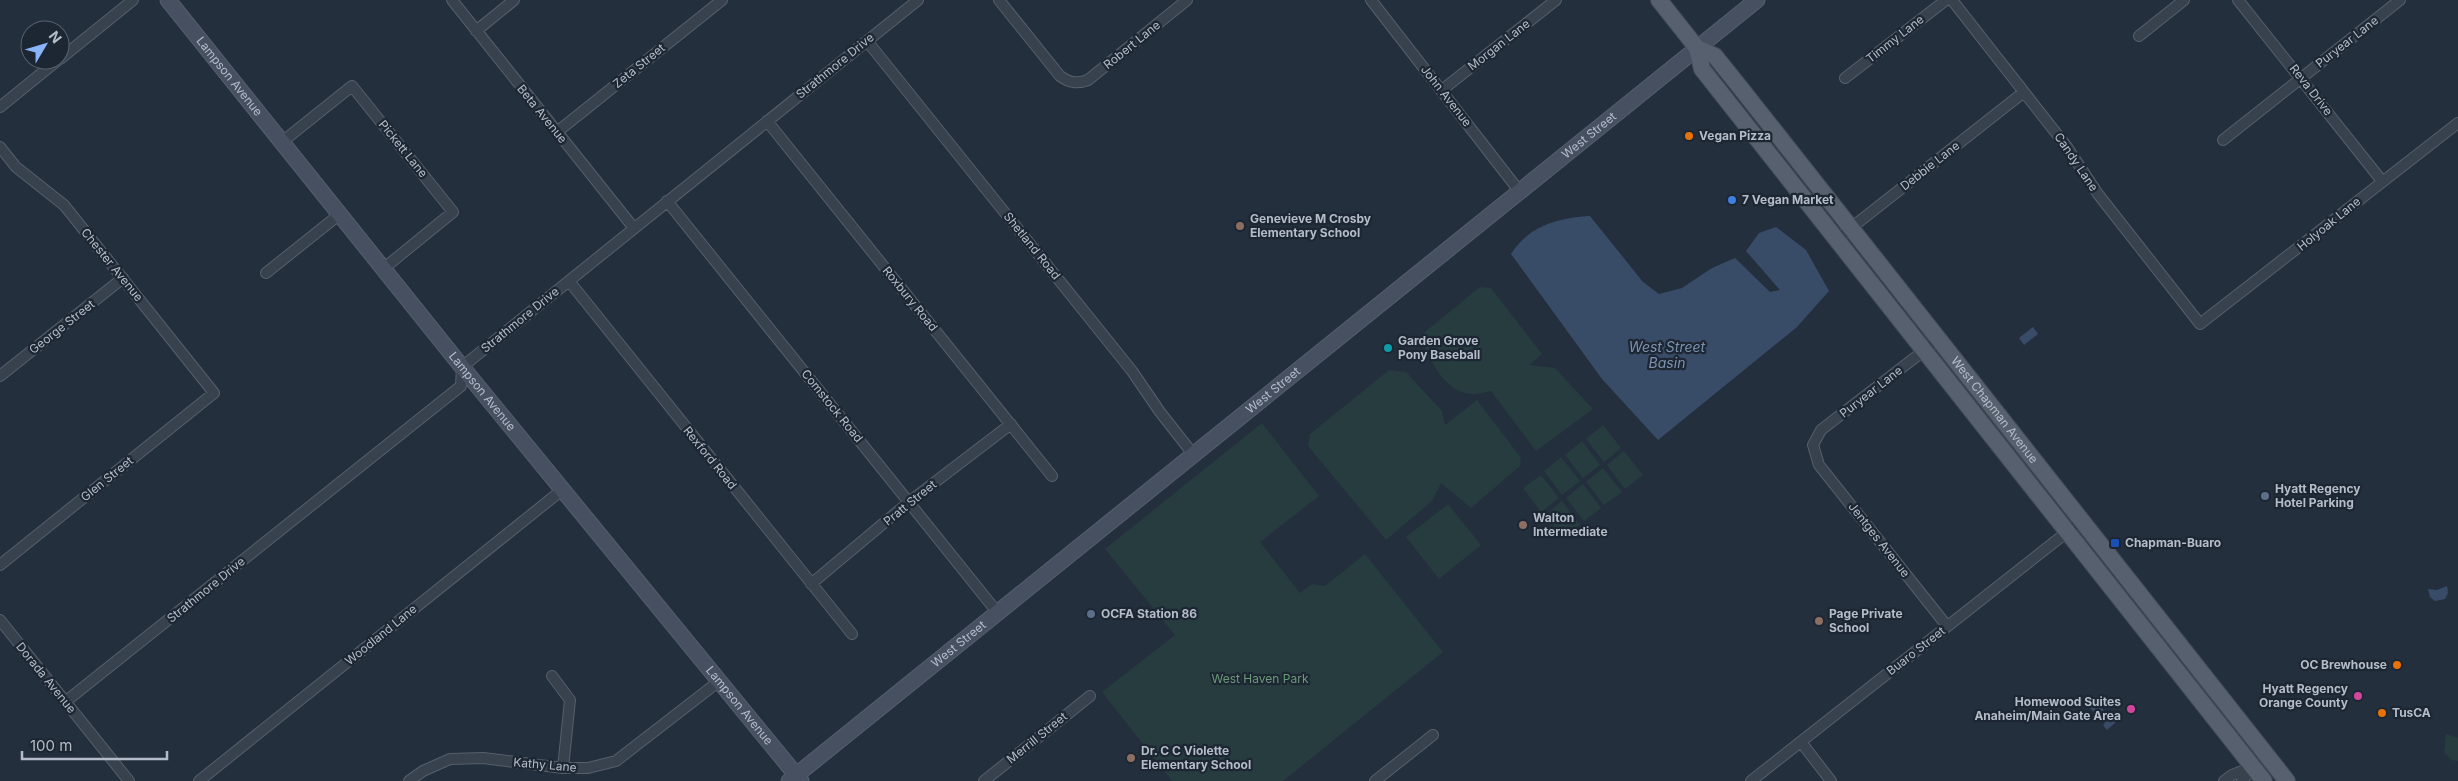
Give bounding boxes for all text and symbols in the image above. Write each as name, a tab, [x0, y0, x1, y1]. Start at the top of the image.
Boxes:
street label: Timmy Lane	[1863, 11, 1927, 66]
street label: Puryear Lane	[2312, 13, 2381, 71]
street label: Morgan Lane	[1465, 16, 1533, 73]
street label: Robert Lane	[1100, 17, 1163, 72]
north arrow	[20, 20, 70, 70]
text: N	[46, 27, 66, 46]
street label: Strathmore Drive	[793, 30, 877, 102]
street label: Lampson Avenue	[193, 33, 266, 119]
street label: Zeta Street	[610, 40, 668, 91]
street label: Reva Drive	[2287, 61, 2336, 118]
street label: John Avenue	[1418, 62, 1475, 129]
street label: Beta Avenue	[514, 81, 571, 146]
street label: West Street	[1558, 109, 1619, 162]
street label: Pickett Lane	[376, 117, 431, 180]
place label: Vegan Pizza	[1699, 128, 1771, 143]
street label: Candy Lane	[2051, 129, 2102, 194]
marker: Vegan Pizza	[1683, 130, 1695, 142]
street label: Debbie Lane	[1897, 138, 1962, 193]
place label: 7 Vegan Market	[1742, 192, 1834, 207]
street label: Holyoak Lane	[2294, 193, 2363, 254]
marker: 7 Vegan Market	[1726, 194, 1738, 206]
street label: Shetland Road	[1001, 209, 1064, 282]
place label: Genevieve M Crosby Elementary School	[1250, 211, 1372, 240]
marker: Genevieve M Crosby Elementary School	[1234, 220, 1246, 232]
street label: Chester Avenue	[78, 225, 147, 304]
street label: Roxbury Road	[880, 263, 941, 334]
street label: Strathmore Drive	[478, 284, 562, 356]
street label: George Street	[26, 296, 98, 357]
place label: Garden Grove Pony Baseball	[1398, 333, 1480, 362]
water label: West Street Basin	[1629, 338, 1706, 371]
marker: Garden Grove Pony Baseball	[1382, 342, 1394, 354]
street label: Lampson Avenue	[446, 349, 519, 434]
street label: West Chapman Avenue	[1948, 353, 2042, 466]
street label: Puryear Lane	[1836, 363, 1905, 421]
street label: West Street	[1242, 364, 1303, 417]
street label: Comstock Road	[798, 366, 866, 445]
street label: Rexford Road	[681, 423, 740, 492]
street label: Glen Street	[77, 453, 136, 504]
street label: Pratt Street	[880, 477, 939, 528]
place label: Hyatt Regency Hotel Parking	[2275, 481, 2361, 510]
marker: Hyatt Regency Hotel Parking	[2259, 490, 2271, 502]
street label: Jentges Avenue	[1845, 499, 1913, 580]
place label: Walton Intermediate	[1533, 510, 1608, 539]
marker: Walton Intermediate	[1517, 519, 1529, 531]
place label: Chapman-Buaro	[2125, 535, 2221, 550]
marker: Chapman-Buaro	[2109, 537, 2121, 549]
street label: Strathmore Drive	[164, 554, 248, 626]
street label: Woodland Lane	[342, 601, 420, 668]
place label: OCFA Station 86	[1101, 606, 1197, 621]
place label: Page Private School	[1829, 606, 1903, 635]
marker: OCFA Station 86	[1085, 608, 1097, 620]
marker: Page Private School	[1813, 615, 1825, 627]
street label: West Street	[928, 617, 989, 670]
street label: Buaro Street	[1883, 623, 1948, 678]
street label: Dorada Avenue	[13, 639, 80, 716]
place label: OC Brewhouse	[2300, 657, 2387, 672]
marker: OC Brewhouse	[2391, 659, 2403, 671]
street label: Lampson Avenue	[703, 663, 776, 748]
park label: West Haven Park	[1212, 671, 1309, 686]
place label: Hyatt Regency Orange County	[2259, 681, 2349, 710]
marker: Hyatt Regency Orange County	[2352, 690, 2364, 702]
place label: Homewood Suites Anaheim/Main Gate Area	[1974, 694, 2121, 723]
marker: Homewood Suites Anaheim/Main Gate Area	[2125, 703, 2137, 715]
place label: TusCA	[2392, 705, 2431, 720]
marker: TusCA	[2376, 707, 2388, 719]
street label: Merrill Street	[1004, 709, 1070, 766]
scale bar	[22, 728, 168, 760]
text: 100 m	[30, 736, 72, 755]
place label: Dr. C C Violette Elementary School	[1141, 743, 1251, 772]
marker: Dr. C C Violette Elementary School	[1125, 752, 1137, 764]
street label: Kathy Lane	[513, 754, 577, 775]

